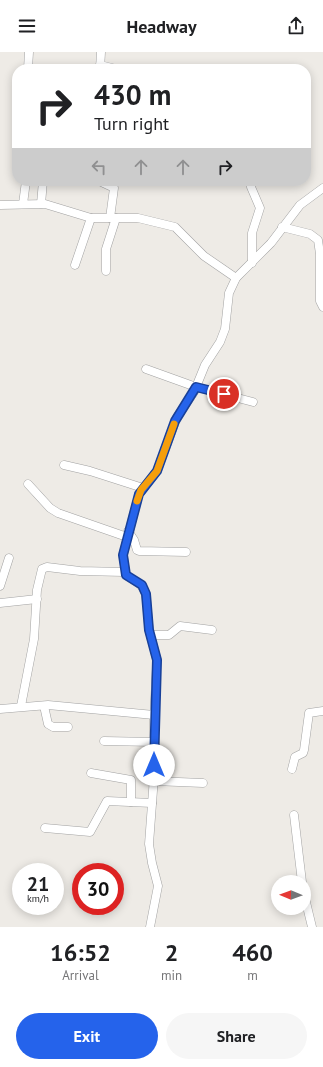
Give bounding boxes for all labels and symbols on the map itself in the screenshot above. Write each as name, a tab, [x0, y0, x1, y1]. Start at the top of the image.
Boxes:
pin	[207, 377, 241, 411]
position arrow	[133, 744, 175, 786]
speed limit sign: 30	[72, 863, 124, 915]
north arrow	[271, 875, 311, 915]

